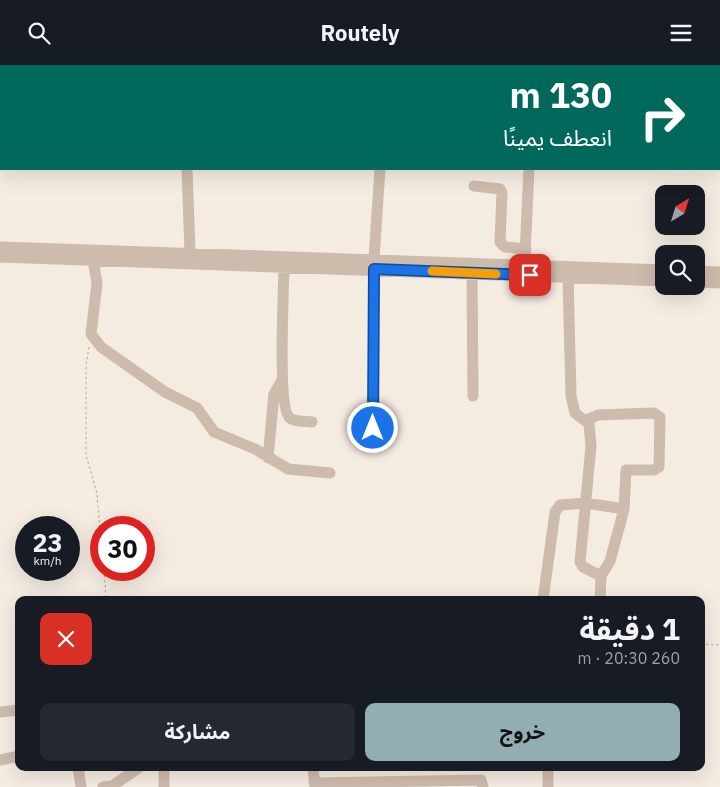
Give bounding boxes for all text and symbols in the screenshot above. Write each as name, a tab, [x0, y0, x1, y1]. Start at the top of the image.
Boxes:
text: Routely	[321, 18, 400, 47]
icon: search	[25, 19, 53, 47]
icon: menu	[667, 19, 695, 47]
text: 130 m	[509, 72, 612, 118]
icon: right	[630, 85, 695, 150]
text: انعطف يمينًا	[503, 123, 612, 152]
north arrow	[655, 185, 705, 235]
map controls	[655, 185, 705, 295]
button: search	[655, 245, 705, 295]
pin	[509, 254, 551, 296]
icon: arrive	[516, 261, 544, 289]
position arrow	[346, 401, 398, 453]
speed limit sign: 30	[90, 516, 155, 581]
text: 23	[32, 526, 63, 559]
text: km/h	[33, 553, 62, 568]
text: 1 دقيقة	[579, 609, 680, 648]
button: close	[40, 613, 92, 665]
text: 260 m · 20:30	[578, 648, 680, 668]
button: مشاركة	[40, 703, 355, 761]
button: خروج	[365, 703, 680, 761]

